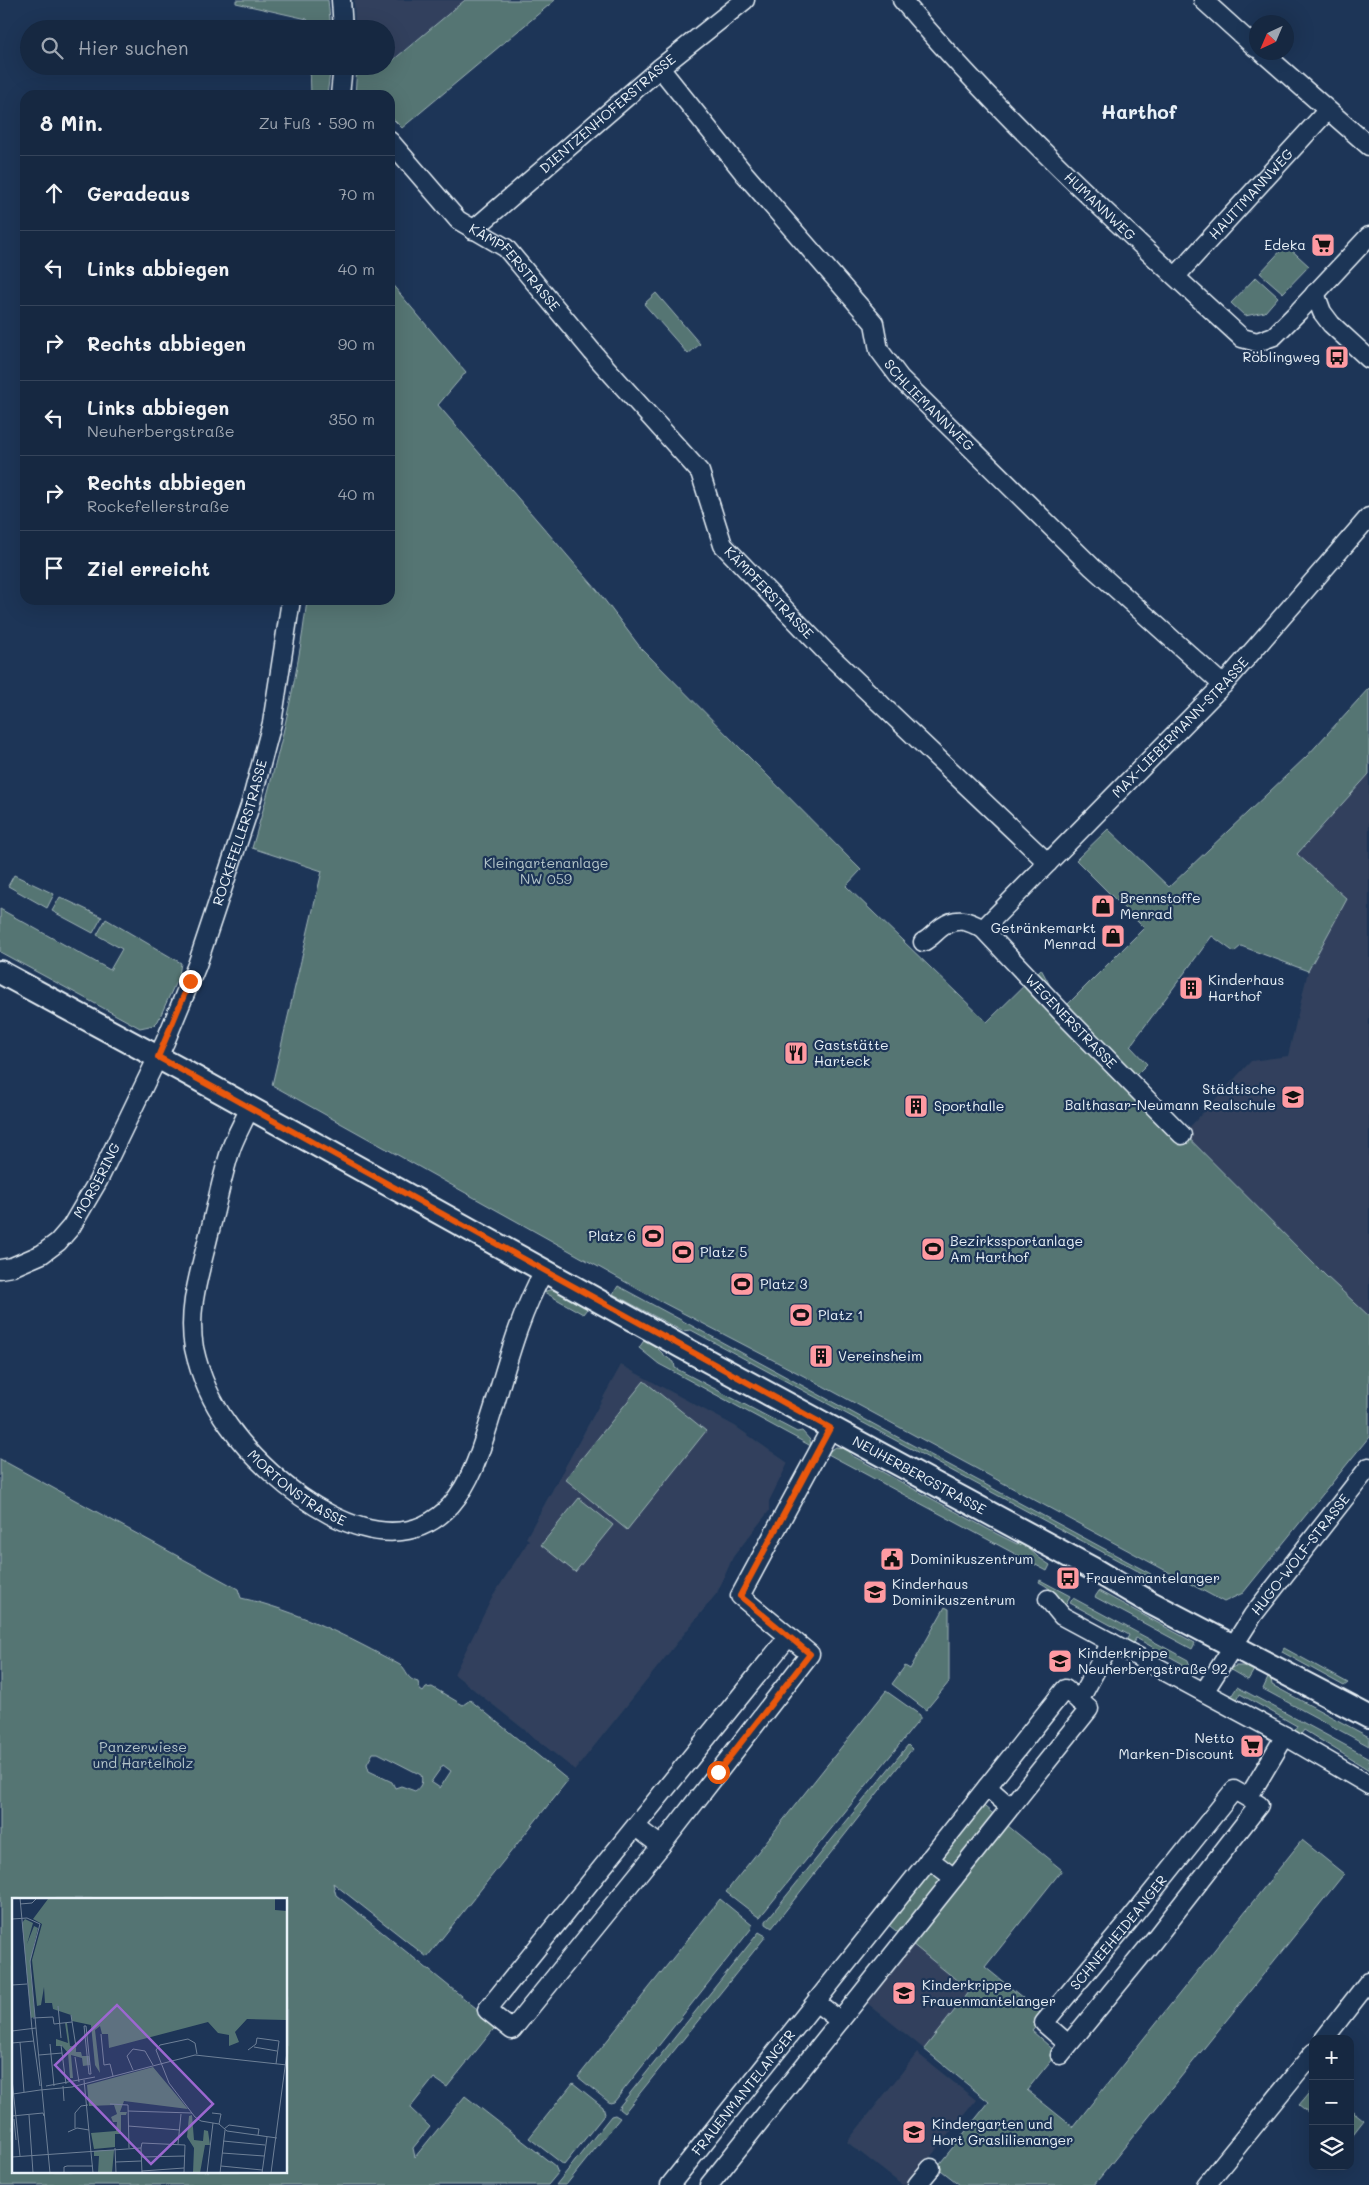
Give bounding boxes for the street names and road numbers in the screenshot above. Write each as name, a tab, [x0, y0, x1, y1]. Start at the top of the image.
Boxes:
street label: DIENTZENHOFERSTRASSE	[535, 49, 679, 177]
street label: HAUTTMANNWEG	[1204, 144, 1297, 243]
street label: HUMANNWEG	[1061, 167, 1140, 244]
street label: KÄMPFERSTRASSE	[466, 219, 565, 315]
street label: SCHLIEMANNWEG	[880, 355, 979, 455]
street label: KÄMPFERSTRASSE	[721, 542, 818, 643]
street label: MAX-LIEBERMANN-STRASSE	[1107, 653, 1252, 802]
street label: ROCKEFELLERSTRASSE	[207, 757, 271, 908]
street label: WEGENERSTRASSE	[1021, 970, 1121, 1072]
street label: MORSERING	[68, 1139, 124, 1221]
street label: NEUHERBERGSTRASSE	[849, 1431, 990, 1518]
street label: MORTONSTRASSE	[244, 1445, 349, 1530]
street label: HUGO-WOLF-STRASSE	[1246, 1490, 1354, 1619]
street label: SCHNEEHEIDEANGER	[1065, 1871, 1171, 1994]
street label: FRAUENMANTELANGER	[687, 2025, 799, 2159]

